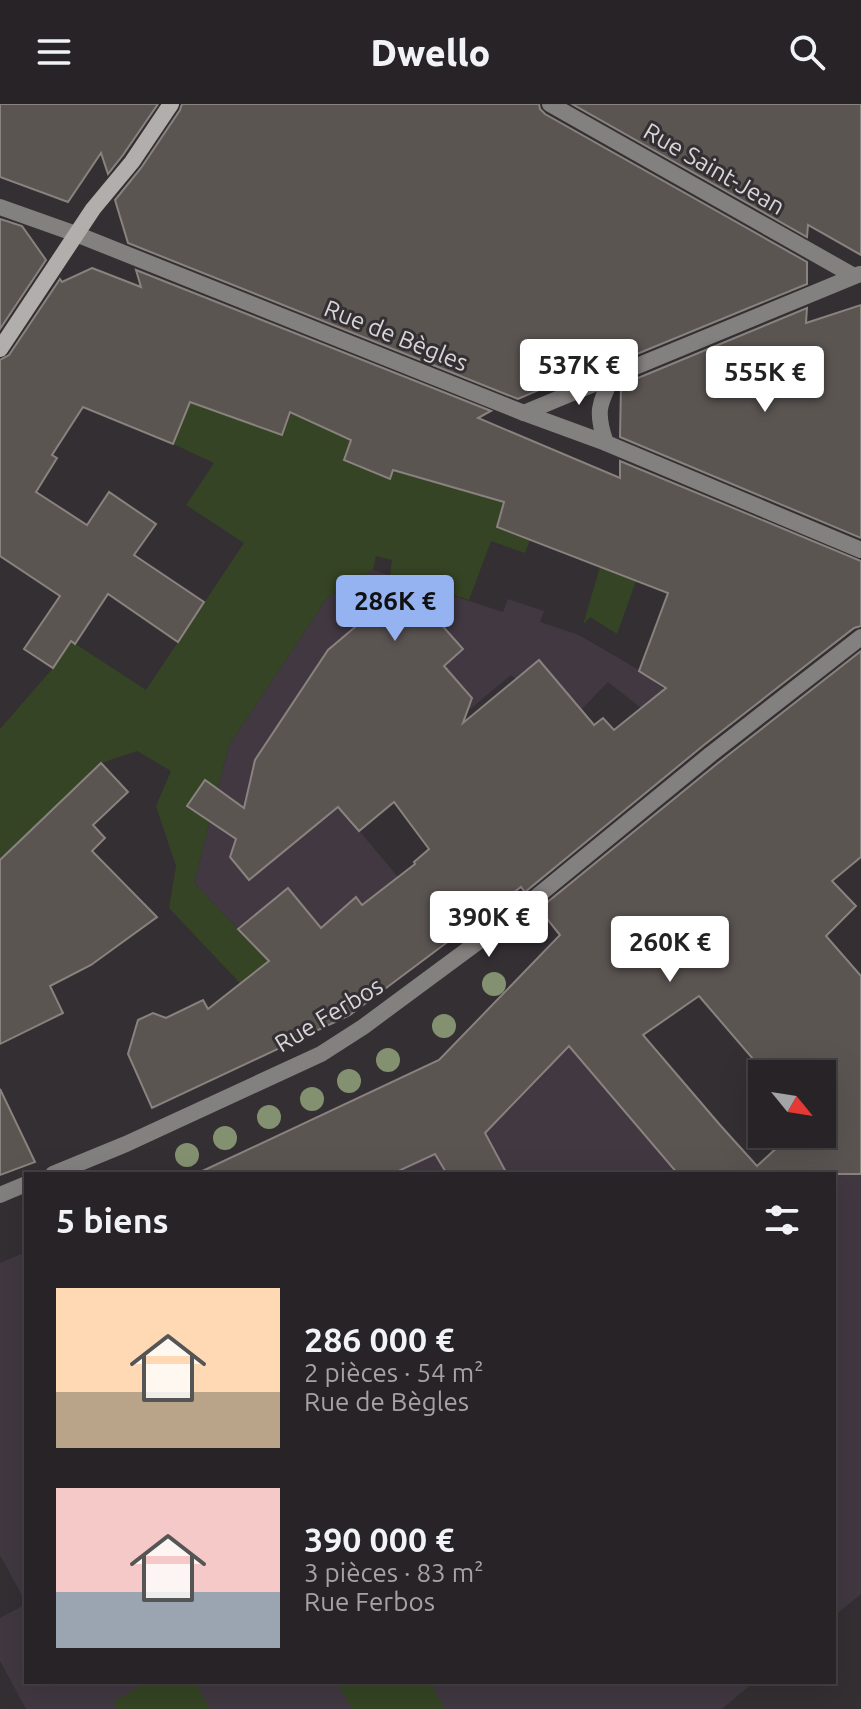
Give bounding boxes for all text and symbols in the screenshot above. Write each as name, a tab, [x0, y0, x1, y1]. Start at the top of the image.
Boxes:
icon: menu	[32, 30, 76, 74]
icon: search	[785, 30, 829, 74]
text: Dwello	[371, 32, 490, 73]
street label: Rue Saint-Jean	[639, 117, 790, 220]
street label: Rue de Bègles	[320, 294, 472, 377]
pin: 537K €	[514, 339, 644, 407]
pin: 555K €	[700, 346, 830, 414]
text: 537K €	[538, 350, 620, 379]
text: 555K €	[724, 357, 806, 386]
pin: 286K €	[330, 575, 460, 643]
text: 286K €	[354, 586, 436, 615]
pin: 390K €	[424, 891, 554, 959]
text: 390K €	[448, 902, 530, 931]
pin: 260K €	[605, 916, 735, 984]
text: 260K €	[629, 927, 711, 956]
street label: Rue Ferbos	[270, 972, 387, 1057]
north arrow	[748, 1060, 836, 1148]
map controls	[748, 1060, 836, 1148]
icon: filters	[760, 1198, 804, 1242]
text: 5 biens	[56, 1201, 169, 1239]
icon: home	[120, 1320, 216, 1416]
text: 286 000 €	[304, 1320, 454, 1358]
text: 2 pièces · 54 m²	[304, 1358, 484, 1387]
text: Rue de Bègles	[304, 1387, 469, 1416]
icon: home	[120, 1520, 216, 1616]
text: 390 000 €	[304, 1520, 454, 1558]
text: 3 pièces · 83 m²	[304, 1558, 484, 1587]
text: Rue Ferbos	[304, 1587, 435, 1616]

